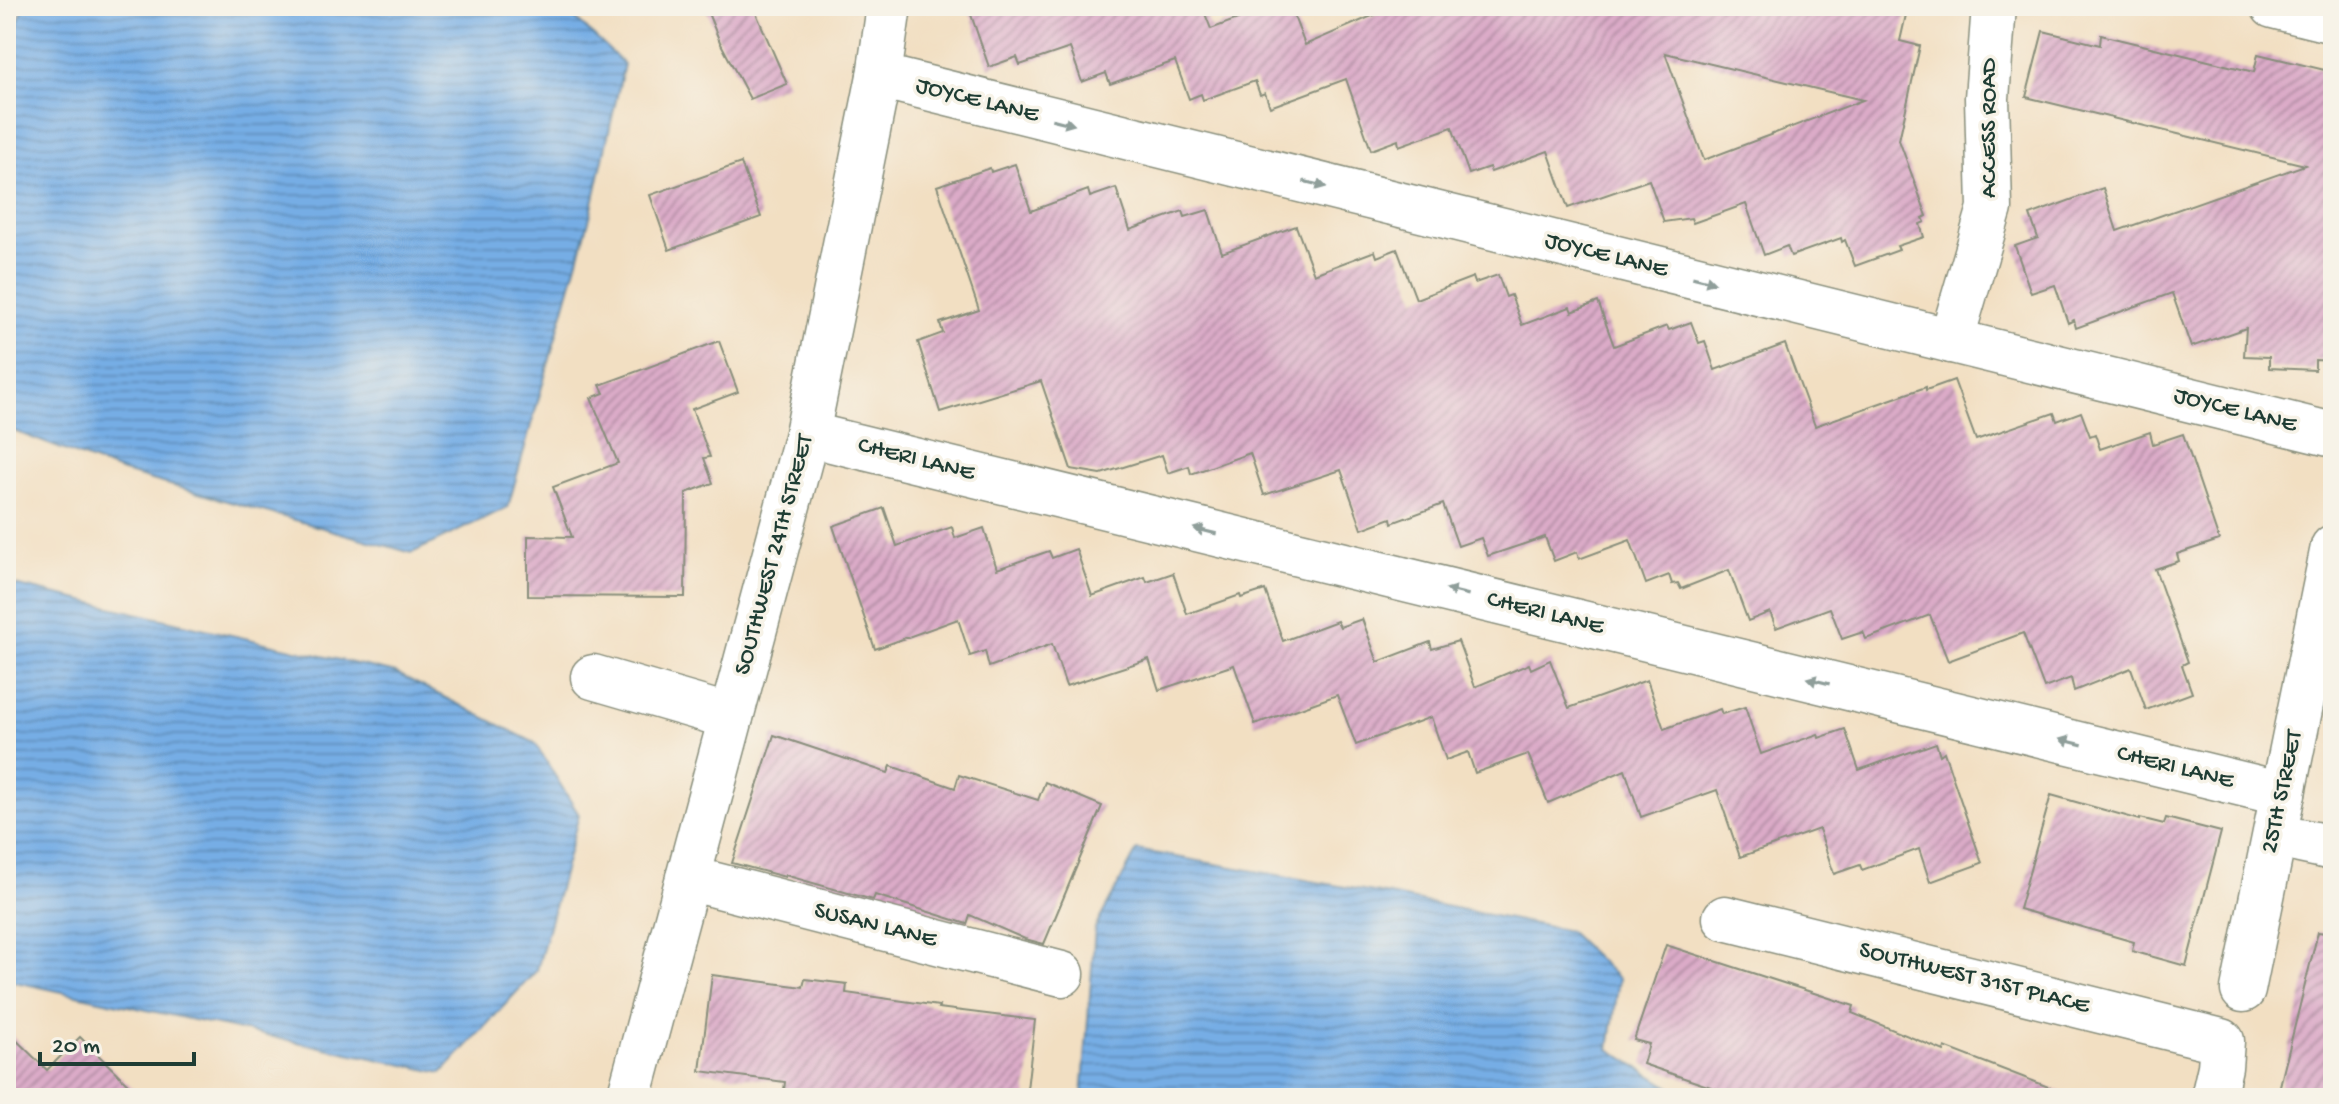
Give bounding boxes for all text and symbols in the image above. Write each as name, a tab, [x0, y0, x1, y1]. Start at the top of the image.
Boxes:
street label: ACCESS ROAD	[1976, 58, 2005, 198]
street label: JOYCE LANE	[913, 72, 1042, 131]
one-way arrow	[1051, 116, 1076, 129]
one-way arrow	[1303, 179, 1328, 191]
street label: JOYCE LANE	[1542, 227, 1671, 286]
one-way arrow	[1691, 275, 1716, 287]
street label: JOYCE LANE	[2171, 382, 2300, 441]
street label: SOUTHWEST 24TH STREET	[729, 430, 822, 678]
street label: CHERI LANE	[855, 432, 978, 489]
one-way arrow	[1192, 524, 1217, 536]
one-way arrow	[1444, 586, 1469, 598]
street label: CHERI LANE	[1484, 586, 1607, 643]
one-way arrow	[1806, 674, 1831, 686]
street label: 25TH STREET	[2256, 726, 2311, 856]
one-way arrow	[2058, 736, 2083, 748]
street label: CHERI LANE	[2114, 740, 2237, 797]
street label: SUSAN LANE	[811, 897, 940, 955]
street label: SOUTHWEST 31ST PLACE	[1856, 936, 2093, 1022]
scale bar	[40, 1016, 194, 1066]
text: 20 m	[52, 1033, 100, 1062]

